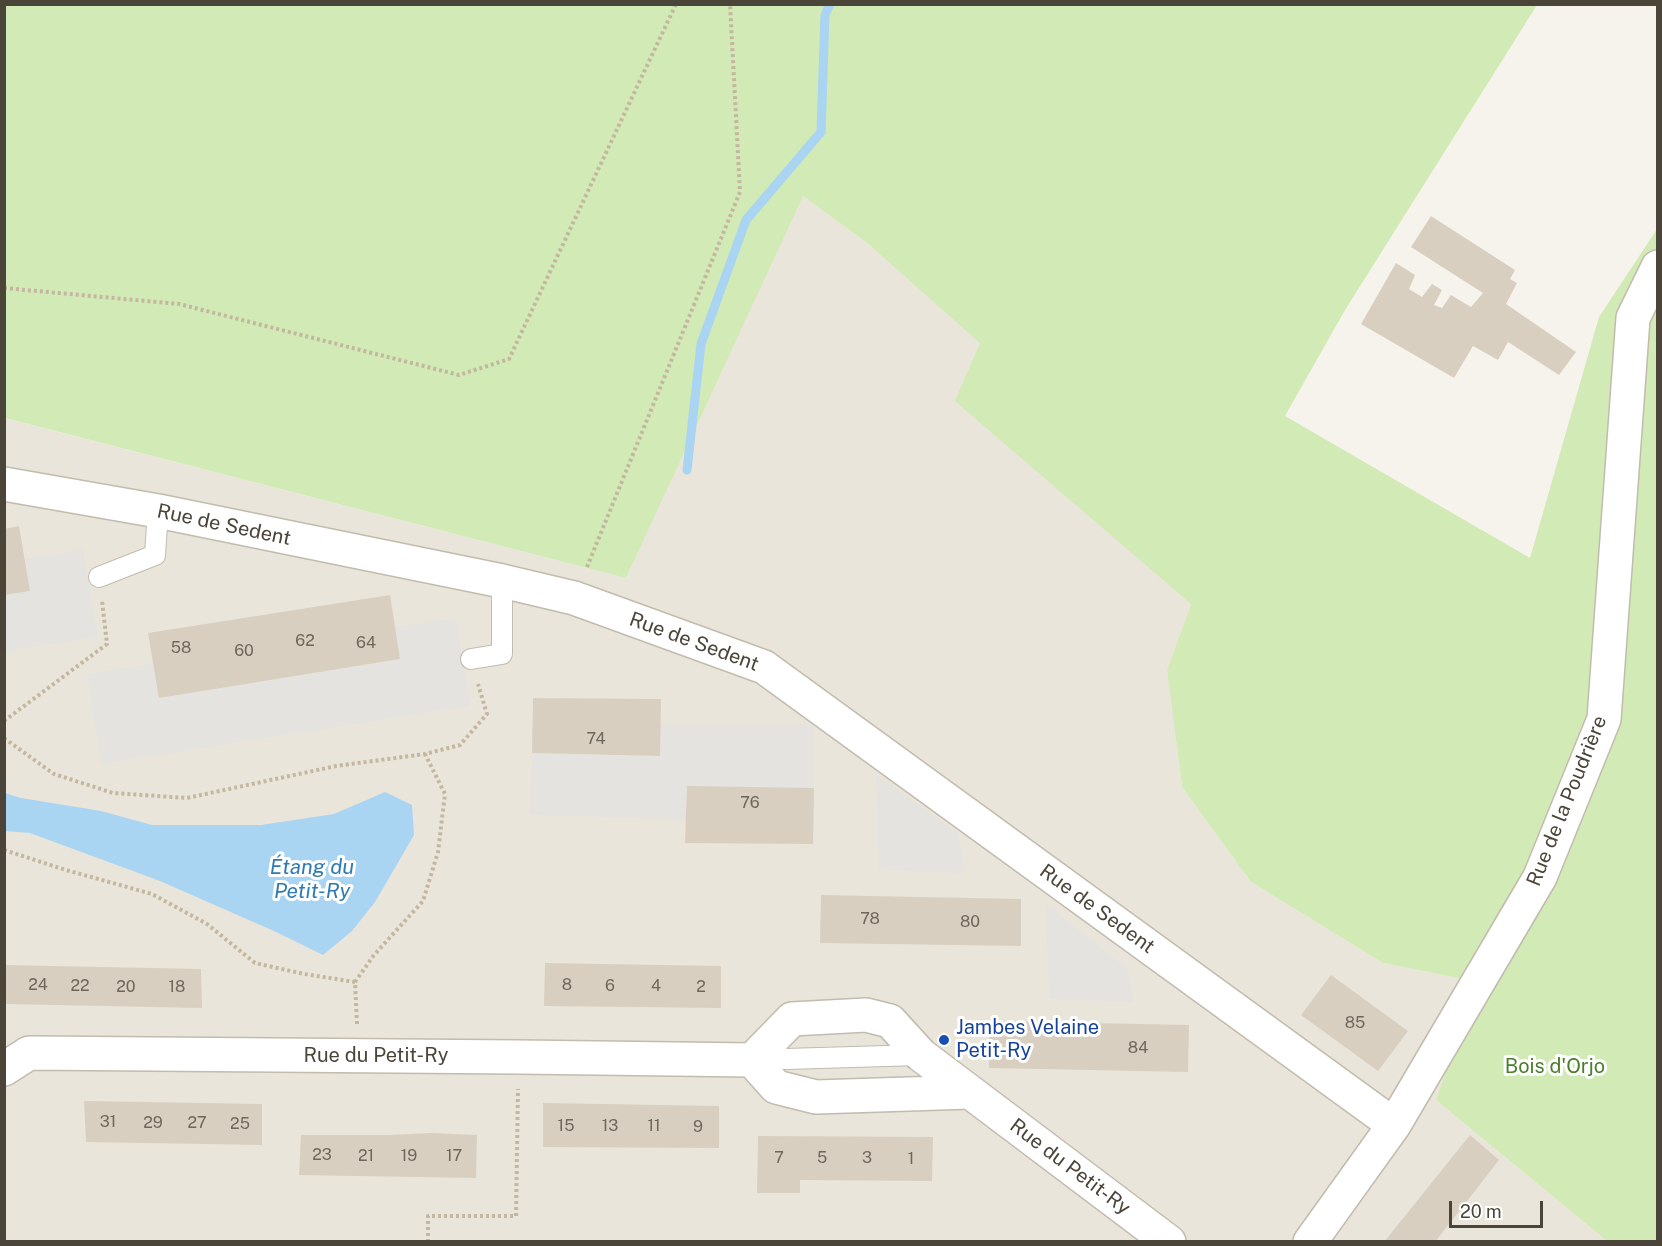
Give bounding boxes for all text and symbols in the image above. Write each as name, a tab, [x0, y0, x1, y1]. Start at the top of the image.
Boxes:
street label: Rue de Sedent	[155, 499, 293, 551]
street label: Rue de Sedent	[626, 607, 762, 677]
house number: 62	[295, 631, 315, 651]
house number: 64	[356, 633, 376, 653]
house number: 58	[171, 638, 191, 658]
house number: 60	[234, 641, 254, 661]
street label: Rue de la Poudrière	[1522, 712, 1612, 890]
house number: 74	[586, 729, 606, 749]
house number: 76	[740, 793, 760, 813]
water label: Étang du Petit-Ry	[270, 855, 354, 905]
street label: Rue de Sedent	[1035, 859, 1159, 959]
house number: 78	[860, 909, 880, 929]
house number: 80	[960, 912, 980, 932]
house number: 24	[28, 975, 48, 995]
house number: 8	[562, 975, 572, 995]
house number: 22	[70, 976, 90, 996]
house number: 6	[605, 976, 615, 996]
house number: 4	[651, 976, 661, 996]
house number: 20	[116, 977, 136, 997]
house number: 18	[169, 977, 185, 997]
house number: 2	[696, 977, 706, 997]
house number: 85	[1345, 1013, 1365, 1033]
place label: Jambes Velaine Petit-Ry	[956, 1016, 1099, 1063]
marker: Jambes Velaine Petit-Ry	[937, 1033, 951, 1047]
house number: 84	[1128, 1038, 1148, 1058]
street label: Rue du Petit-Ry	[304, 1044, 448, 1068]
park label: Bois d'Orjo	[1505, 1055, 1605, 1079]
house number: 31	[100, 1112, 116, 1132]
house number: 29	[143, 1113, 163, 1133]
house number: 27	[187, 1113, 207, 1133]
house number: 25	[230, 1114, 250, 1134]
street label: Rue du Petit-Ry	[1005, 1114, 1135, 1220]
house number: 15	[558, 1116, 574, 1136]
house number: 13	[602, 1116, 618, 1136]
house number: 11	[647, 1116, 661, 1136]
house number: 9	[693, 1117, 703, 1137]
house number: 23	[312, 1145, 332, 1165]
house number: 21	[358, 1146, 374, 1166]
house number: 19	[401, 1146, 417, 1166]
house number: 17	[446, 1146, 462, 1166]
house number: 7	[774, 1148, 784, 1168]
house number: 5	[817, 1148, 827, 1168]
house number: 3	[862, 1148, 872, 1168]
house number: 1	[908, 1149, 914, 1169]
scale bar	[1452, 1189, 1546, 1227]
text: 20 m	[1460, 1201, 1502, 1222]

